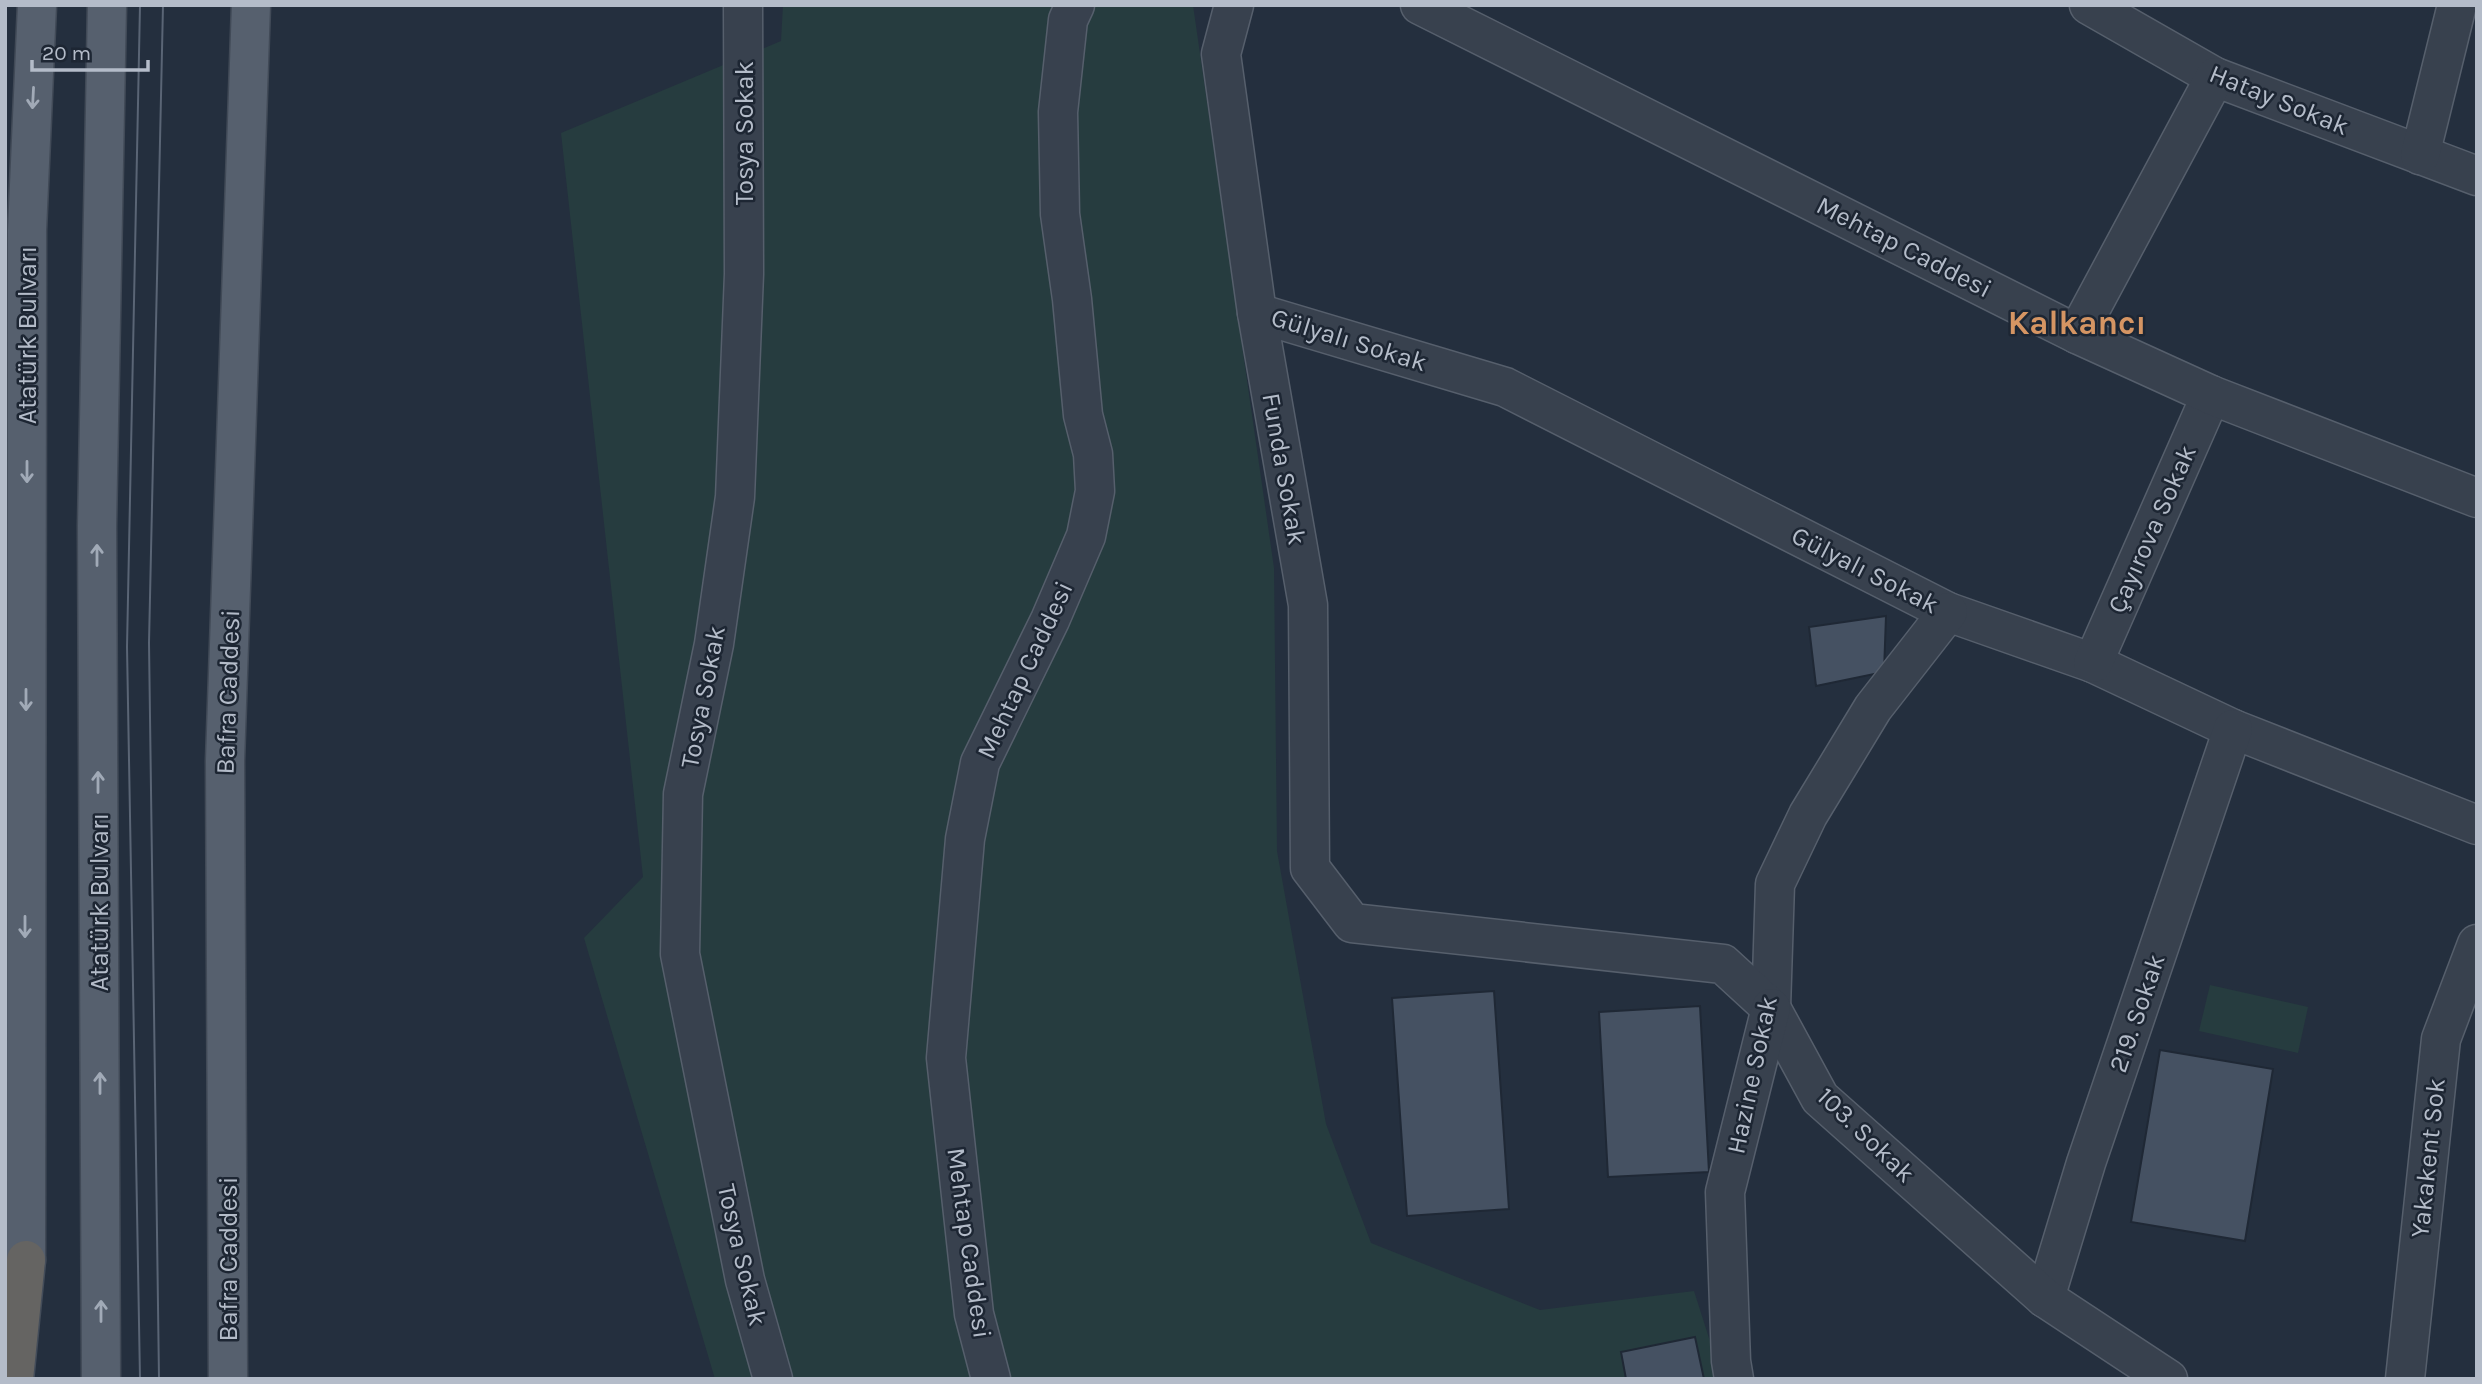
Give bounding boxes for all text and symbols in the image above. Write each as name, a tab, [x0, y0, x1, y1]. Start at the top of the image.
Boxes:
scale bar	[32, 28, 147, 72]
text: 20 m	[42, 41, 91, 65]
street label: Hatay Sokak	[2205, 58, 2353, 142]
street label: Tosya Sokak	[729, 61, 760, 205]
one-way arrow	[27, 86, 40, 109]
street label: Mehtap Caddesi	[1811, 190, 1997, 304]
street label: Atatürk Bulvarı	[12, 246, 43, 424]
street label: Gülyalı Sokak	[1268, 302, 1430, 378]
district label: Kalkancı	[2008, 304, 2146, 342]
street label: Funda Sokak	[1255, 391, 1313, 547]
street label: Çayırova Sokak	[2101, 440, 2203, 618]
one-way arrow	[20, 461, 34, 484]
street label: Gülyalı Sokak	[1786, 520, 1944, 620]
one-way arrow	[90, 543, 104, 566]
street label: Mehtap Caddesi	[970, 576, 1080, 764]
street label: Bafra Caddesi	[210, 609, 246, 775]
street label: Tosya Sokak	[674, 623, 732, 771]
one-way arrow	[19, 688, 33, 711]
one-way arrow	[91, 771, 105, 794]
street label: Atatürk Bulvarı	[84, 813, 115, 991]
one-way arrow	[18, 916, 32, 939]
street label: 219. Sokak	[2102, 950, 2172, 1076]
street label: Hazine Sokak	[1720, 993, 1784, 1157]
one-way arrow	[93, 1072, 107, 1095]
street label: Yakakent Sok	[2404, 1077, 2452, 1239]
street label: 103. Sokak	[1811, 1081, 1921, 1189]
street label: Mehtap Caddesi	[940, 1146, 998, 1340]
street label: Bafra Caddesi	[213, 1176, 244, 1342]
street label: Tosya Sokak	[711, 1181, 773, 1329]
one-way arrow	[94, 1299, 108, 1322]

